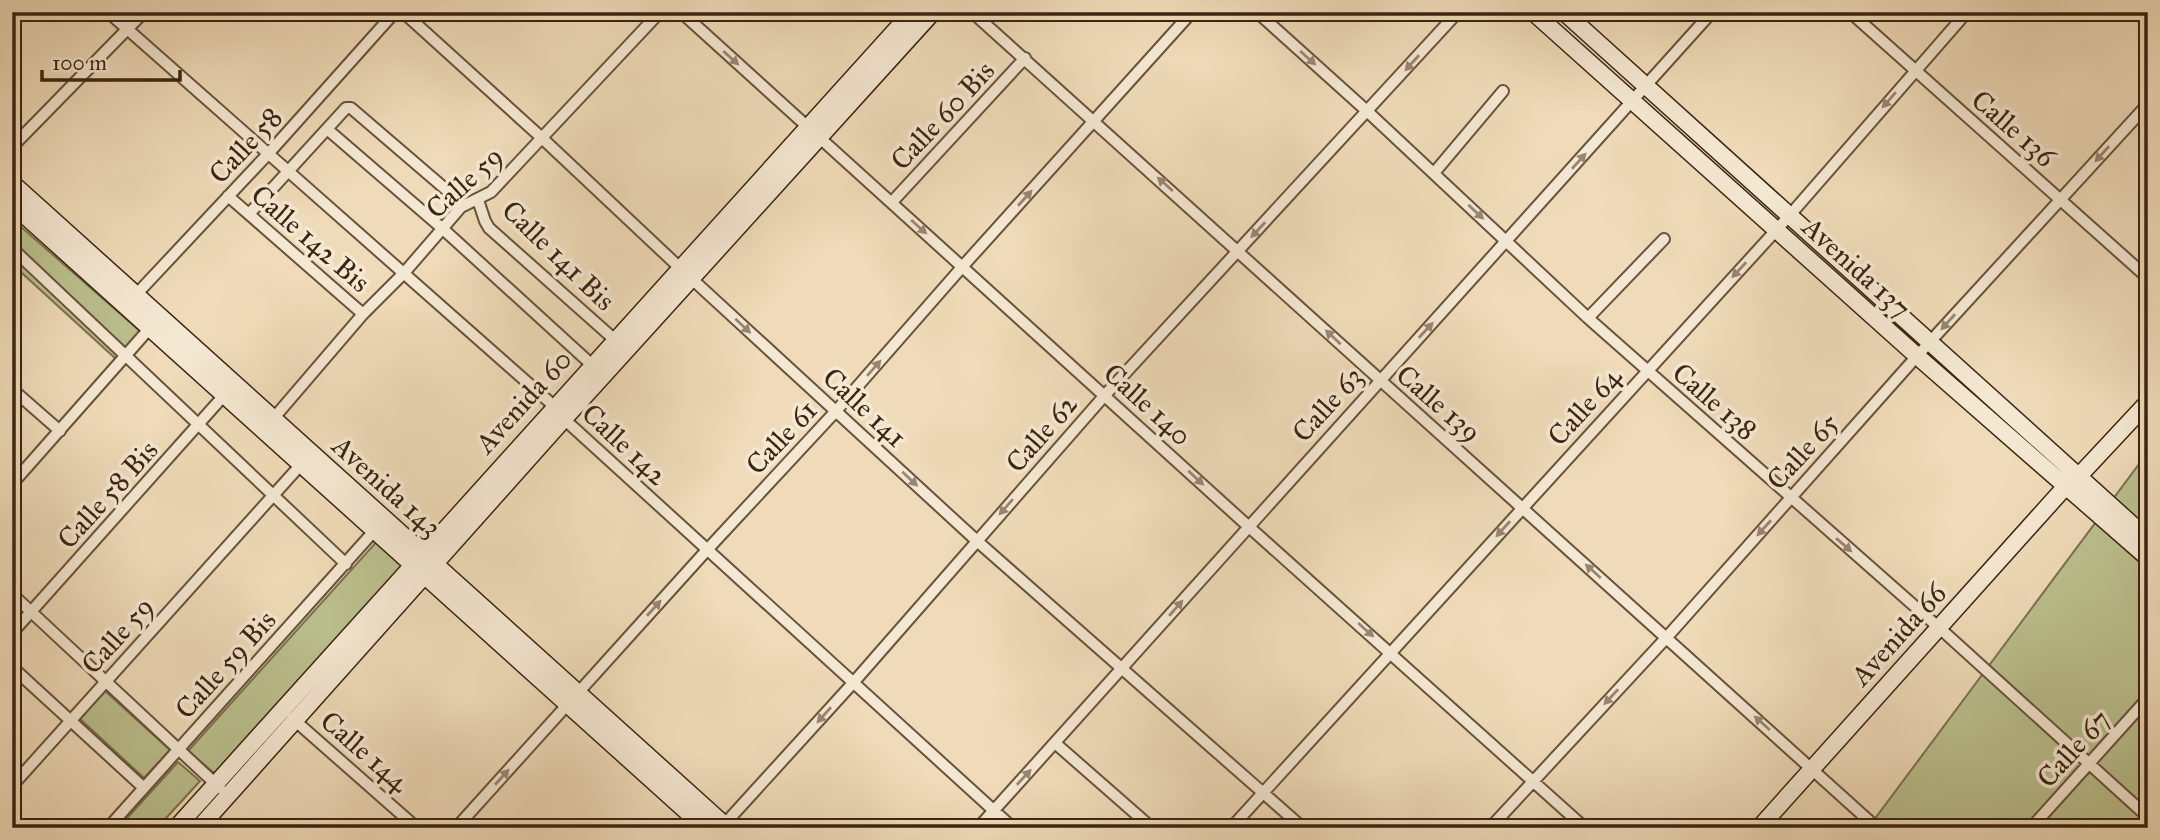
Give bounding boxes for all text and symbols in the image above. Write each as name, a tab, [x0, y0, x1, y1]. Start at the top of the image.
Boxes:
scale bar	[42, 38, 180, 82]
text: 100 m	[52, 50, 107, 76]
one-way arrow	[722, 50, 739, 66]
one-way arrow	[1299, 50, 1317, 66]
street label: Calle 60 Bis	[883, 53, 1002, 177]
one-way arrow	[1405, 54, 1421, 71]
street label: Calle 136	[1964, 82, 2064, 176]
one-way arrow	[1882, 91, 1897, 108]
street label: Calle 58	[201, 100, 289, 191]
street label: Calle 59	[419, 139, 510, 226]
one-way arrow	[2094, 145, 2110, 162]
one-way arrow	[1571, 152, 1587, 170]
one-way arrow	[1157, 176, 1174, 192]
street label: Calle 142 Bis	[244, 177, 377, 300]
one-way arrow	[1016, 190, 1032, 207]
street label: Calle 141 Bis	[495, 193, 623, 318]
one-way arrow	[1467, 203, 1484, 220]
street label: Avenida 137	[1794, 209, 1918, 325]
one-way arrow	[910, 218, 927, 234]
one-way arrow	[1251, 221, 1267, 238]
one-way arrow	[1731, 261, 1747, 278]
one-way arrow	[1941, 313, 1957, 330]
one-way arrow	[734, 317, 751, 333]
one-way arrow	[1418, 321, 1434, 339]
one-way arrow	[1324, 329, 1341, 346]
street label: Avenida 60	[467, 342, 579, 461]
street label: Calle 138	[1665, 355, 1764, 448]
street label: Calle 140	[1096, 356, 1199, 453]
street label: Calle 139	[1389, 357, 1488, 450]
one-way arrow	[866, 359, 882, 377]
street label: Calle 63	[1285, 359, 1370, 449]
street label: Calle 64	[1540, 359, 1630, 453]
street label: Calle 141	[816, 360, 914, 455]
street label: Calle 62	[998, 387, 1085, 479]
street label: Calle 61	[738, 393, 824, 482]
street label: Calle 142	[575, 396, 675, 493]
street label: Calle 65	[1759, 406, 1846, 497]
street label: Avenida 143	[324, 428, 449, 545]
street label: Calle 58 Bis	[50, 433, 165, 556]
one-way arrow	[1187, 470, 1204, 486]
one-way arrow	[901, 471, 918, 487]
one-way arrow	[999, 499, 1015, 516]
one-way arrow	[1756, 519, 1772, 537]
one-way arrow	[1496, 520, 1512, 537]
one-way arrow	[1836, 537, 1853, 552]
one-way arrow	[1585, 563, 1602, 579]
street label: Avenida 66	[1843, 575, 1955, 694]
street label: Calle 59	[74, 590, 161, 681]
one-way arrow	[646, 599, 662, 617]
one-way arrow	[1168, 600, 1183, 617]
street label: Calle 59 Bis	[168, 603, 283, 726]
one-way arrow	[1357, 622, 1374, 637]
one-way arrow	[1604, 688, 1620, 705]
street label: Calle 67	[2029, 702, 2117, 795]
street label: Calle 144	[313, 703, 417, 800]
one-way arrow	[816, 706, 832, 723]
one-way arrow	[1753, 715, 1771, 731]
one-way arrow	[493, 769, 509, 786]
one-way arrow	[1015, 769, 1031, 786]

